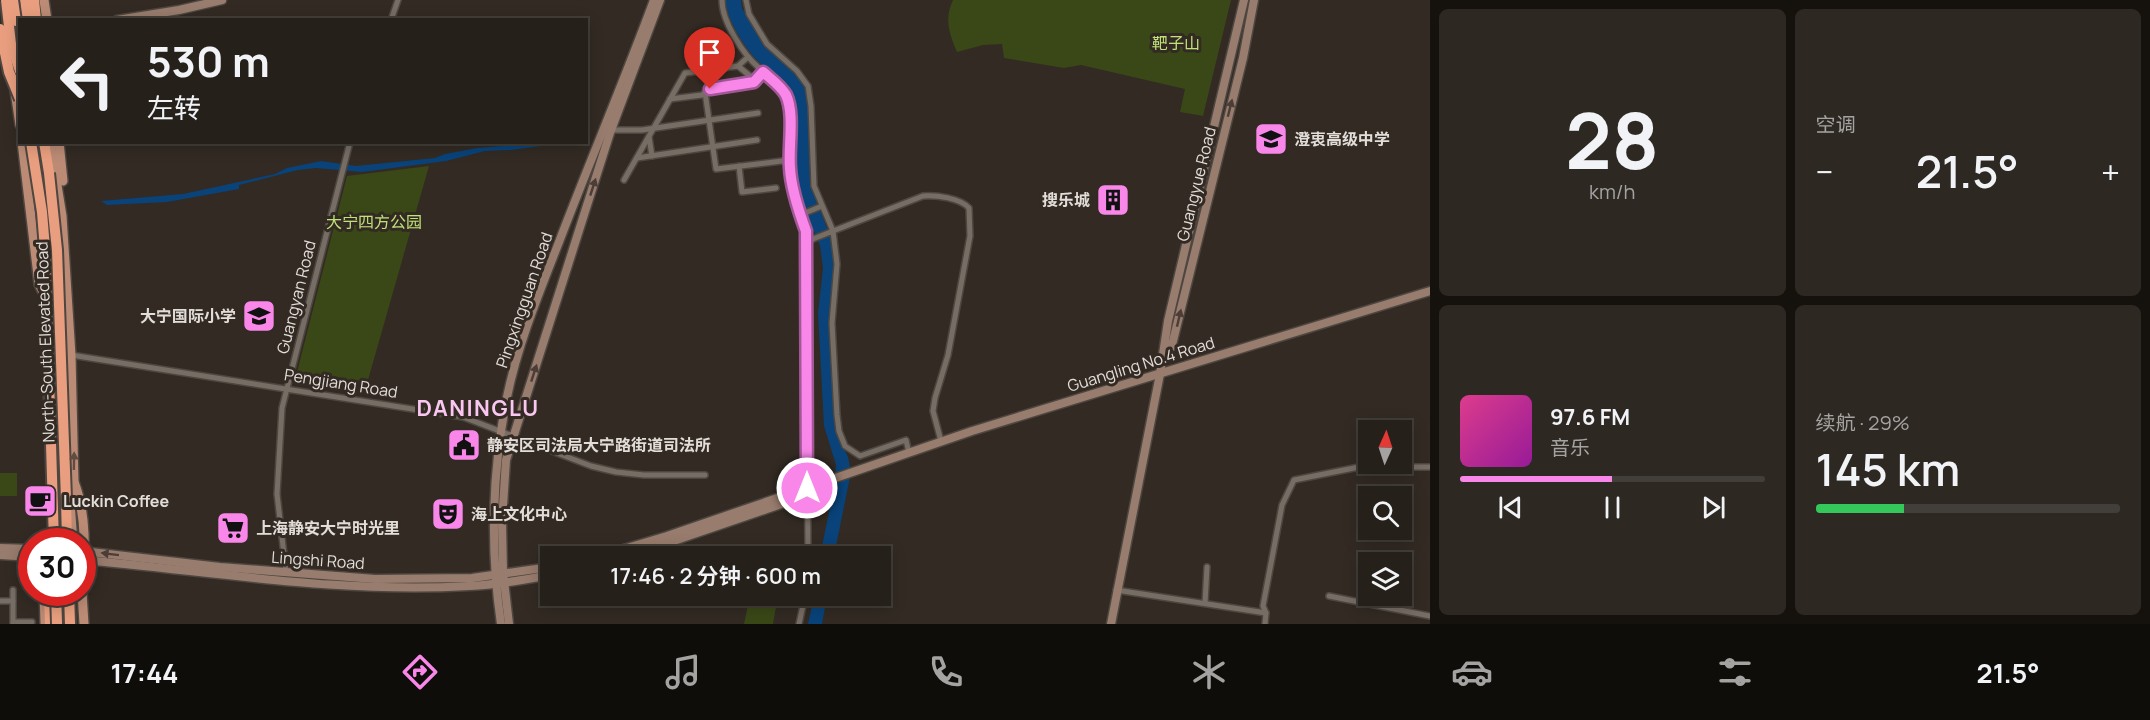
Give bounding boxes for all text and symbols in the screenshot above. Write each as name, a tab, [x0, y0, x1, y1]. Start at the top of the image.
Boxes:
pin	[684, 27, 735, 89]
text: 530 m	[147, 32, 270, 90]
park label: 靶子山	[1152, 32, 1200, 54]
icon: arrive	[693, 36, 726, 69]
icon: left	[48, 42, 126, 120]
text: 28	[1565, 86, 1659, 192]
text: 左转	[147, 89, 201, 126]
one-way arrow	[1225, 99, 1235, 118]
text: 空调	[1816, 111, 1856, 138]
school or university icon: 澄衷高级中学	[1253, 121, 1289, 157]
street label: Guangyue Road	[1171, 125, 1221, 243]
place label: 澄衷高级中学	[1294, 128, 1390, 150]
text: 21.5°	[1916, 140, 2019, 202]
text: −	[1816, 149, 1833, 194]
text: +	[2101, 149, 2120, 194]
one-way arrow	[588, 178, 598, 196]
text: km/h	[1589, 178, 1636, 205]
building icon: 搜乐城	[1095, 182, 1131, 218]
place label: 搜乐城	[1042, 189, 1090, 211]
park label: 大宁四方公园	[326, 211, 422, 233]
street label: Pingxingguan Road	[490, 229, 558, 371]
street label: Guangyan Road	[271, 238, 321, 356]
street label: North-South Elevated Road	[30, 241, 60, 443]
school or university icon: 大宁国际小学	[241, 298, 277, 334]
place label: 大宁国际小学	[140, 305, 236, 327]
one-way arrow	[1174, 309, 1184, 328]
street label: Guangling No.4 Road	[1065, 331, 1217, 397]
street label: Pengjiang Road	[283, 363, 399, 403]
one-way arrow	[530, 364, 539, 382]
district label: DANINGLU	[416, 393, 540, 423]
text: 97.6 FM	[1550, 402, 1630, 432]
text: 续航 · 29%	[1816, 409, 1910, 436]
north arrow	[1358, 420, 1412, 474]
map controls	[1358, 420, 1412, 606]
public building icon: 静安区司法局大宁路街道司法所	[446, 427, 482, 463]
place label: 静安区司法局大宁路街道司法所	[487, 434, 711, 456]
text: 音乐	[1550, 434, 1590, 461]
text: 145 km	[1816, 438, 1960, 500]
one-way arrow	[69, 452, 79, 471]
position arrow	[775, 456, 839, 520]
cafe icon: Luckin Coffee	[22, 483, 58, 519]
button: search	[1358, 486, 1412, 540]
place label: Luckin Coffee	[63, 490, 170, 512]
icon: previous	[1494, 491, 1527, 524]
icon: pause	[1596, 491, 1629, 524]
icon: next	[1697, 491, 1730, 524]
theatre icon: 海上文化中心	[430, 496, 466, 532]
place label: 海上文化中心	[471, 503, 567, 525]
supermarket icon: 上海静安大宁时光里	[215, 510, 251, 546]
place label: 上海静安大宁时光里	[256, 517, 400, 539]
speed limit sign: 30	[18, 528, 96, 606]
street label: Lingshi Road	[271, 546, 365, 574]
one-way arrow	[100, 549, 119, 559]
button: layers	[1358, 552, 1412, 606]
text: 17:46 · 2 分钟 · 600 m	[610, 561, 821, 591]
icon: directions	[399, 651, 441, 693]
icon: music	[662, 651, 704, 693]
icon: phone	[925, 651, 967, 693]
icon: climate	[1188, 651, 1230, 693]
icon: car	[1451, 651, 1493, 693]
icon: filters	[1714, 651, 1756, 693]
text: 17:44	[110, 654, 178, 691]
text: 21.5°	[1977, 654, 2040, 691]

